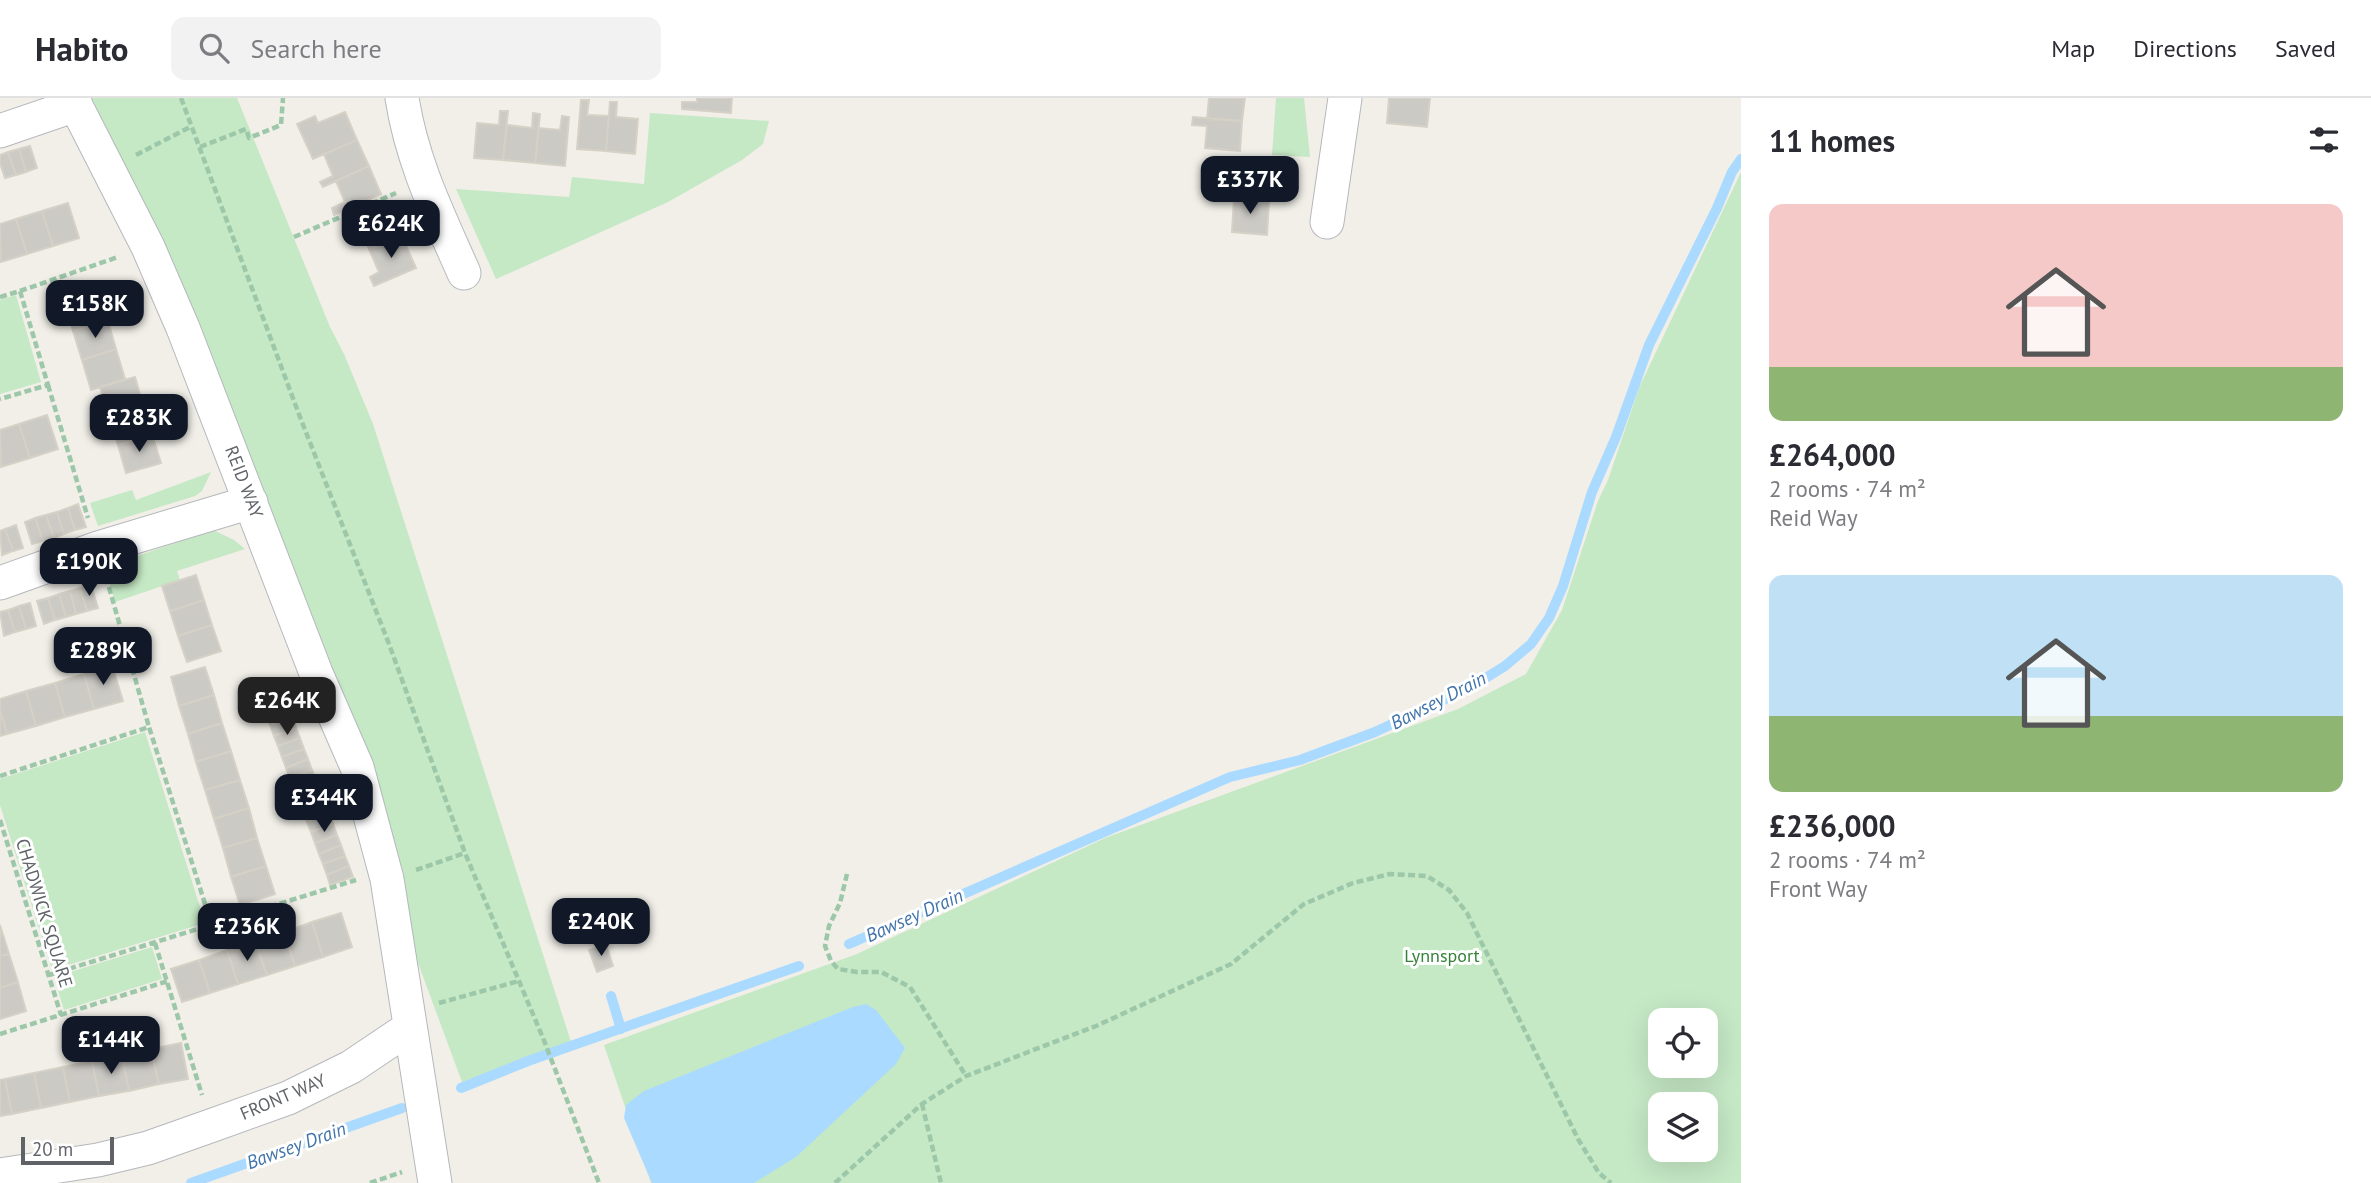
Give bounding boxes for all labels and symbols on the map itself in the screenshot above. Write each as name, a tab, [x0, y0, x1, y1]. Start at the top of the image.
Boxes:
pin: £337K	[1201, 156, 1299, 216]
pin: £624K	[342, 200, 440, 260]
pin: £158K	[46, 280, 144, 340]
pin: £283K	[90, 394, 188, 454]
street label: REID WAY	[220, 442, 269, 521]
pin: £190K	[40, 538, 138, 598]
pin: £289K	[54, 628, 152, 687]
water label: Bawsey Drain	[1386, 666, 1490, 734]
pin: £264K	[238, 678, 336, 737]
pin: £344K	[275, 774, 373, 834]
street label: CHADWICK SQUARE	[11, 836, 78, 990]
water label: Bawsey Drain	[862, 883, 967, 947]
pin: £240K	[552, 898, 650, 958]
pin: £236K	[198, 904, 296, 963]
park label: Lynnsport	[1404, 944, 1480, 967]
pin: £144K	[62, 1016, 160, 1076]
street label: FRONT WAY	[236, 1068, 329, 1125]
water label: Bawsey Drain	[243, 1116, 349, 1174]
scale bar	[21, 1134, 114, 1166]

